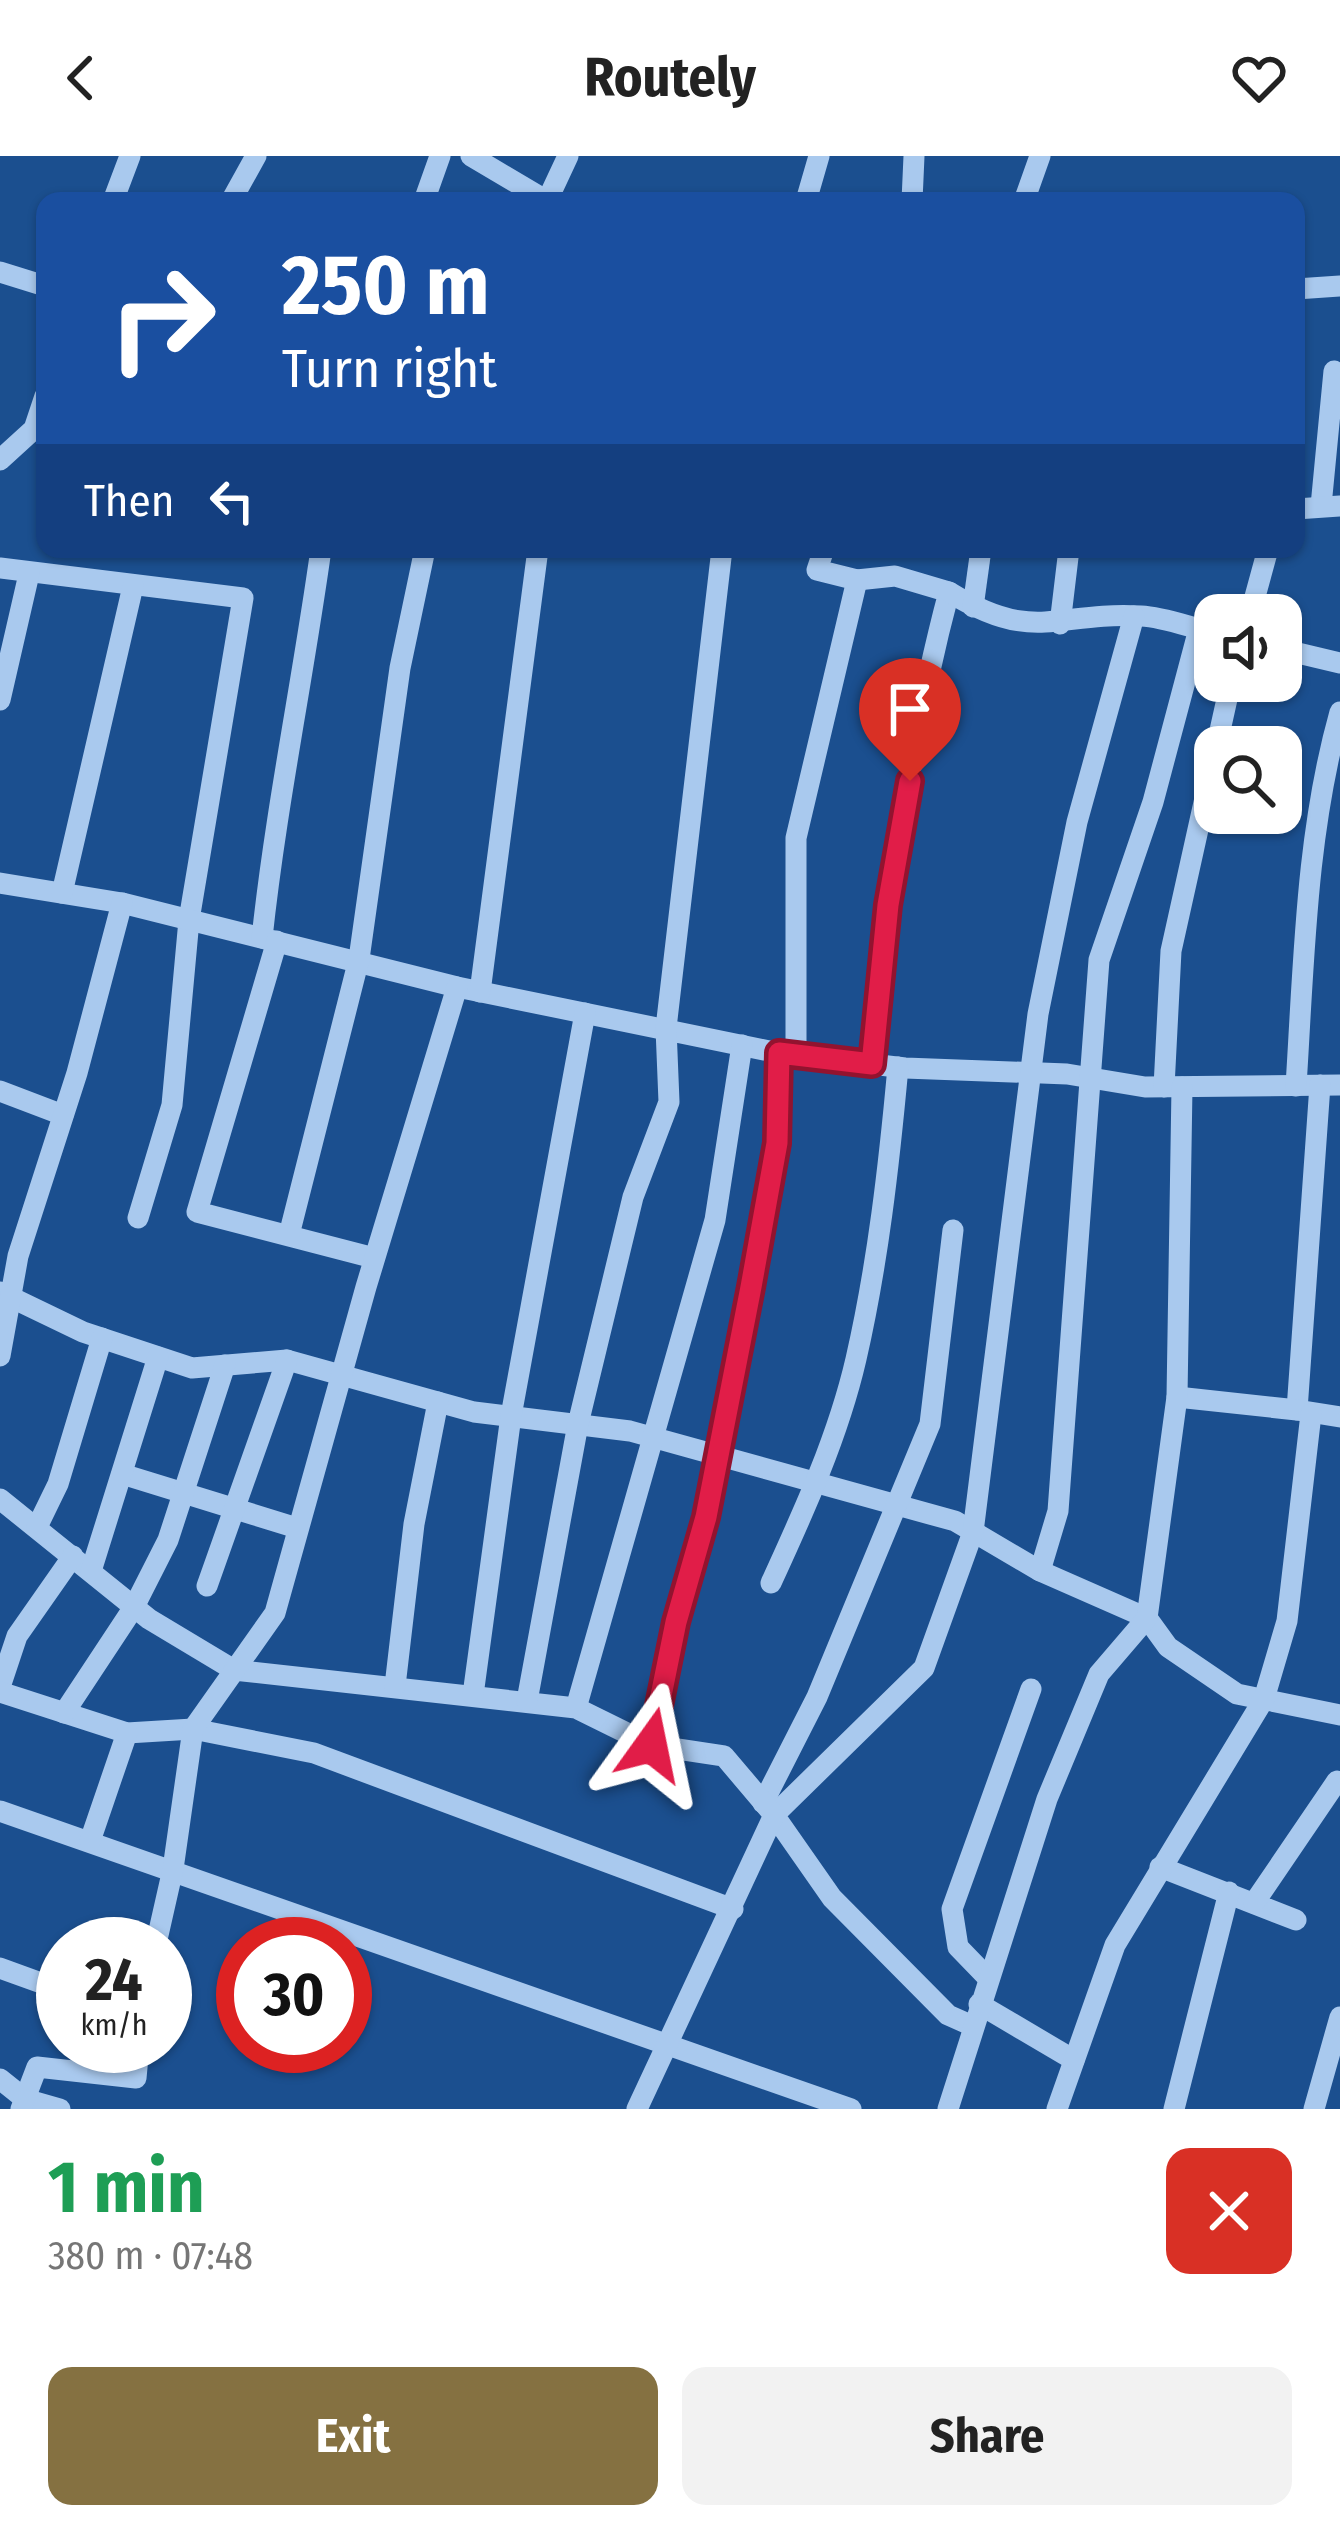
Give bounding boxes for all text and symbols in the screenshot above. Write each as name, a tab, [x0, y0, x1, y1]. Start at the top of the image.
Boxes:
icon: back	[48, 45, 114, 111]
icon: heart	[1226, 45, 1292, 111]
text: Routely	[584, 46, 756, 110]
text: 250 m	[282, 235, 490, 336]
icon: right	[84, 240, 240, 396]
text: Turn right	[282, 337, 497, 401]
icon: left	[199, 468, 265, 534]
text: Then	[84, 474, 175, 528]
map controls	[1194, 594, 1302, 834]
button: sound	[1194, 594, 1302, 702]
pin	[859, 658, 961, 781]
icon: arrive	[877, 676, 943, 742]
button: search	[1194, 726, 1302, 834]
position arrow	[588, 1682, 714, 1808]
speed limit sign: 30	[216, 1917, 372, 2073]
text: 24	[85, 1944, 143, 2016]
text: km/h	[81, 2007, 147, 2043]
text: 1 min	[48, 2145, 205, 2231]
button: close	[1166, 2148, 1292, 2274]
text: 380 m · 07:48	[48, 2233, 253, 2279]
button: Exit	[48, 2367, 658, 2505]
button: Share	[682, 2367, 1292, 2505]

